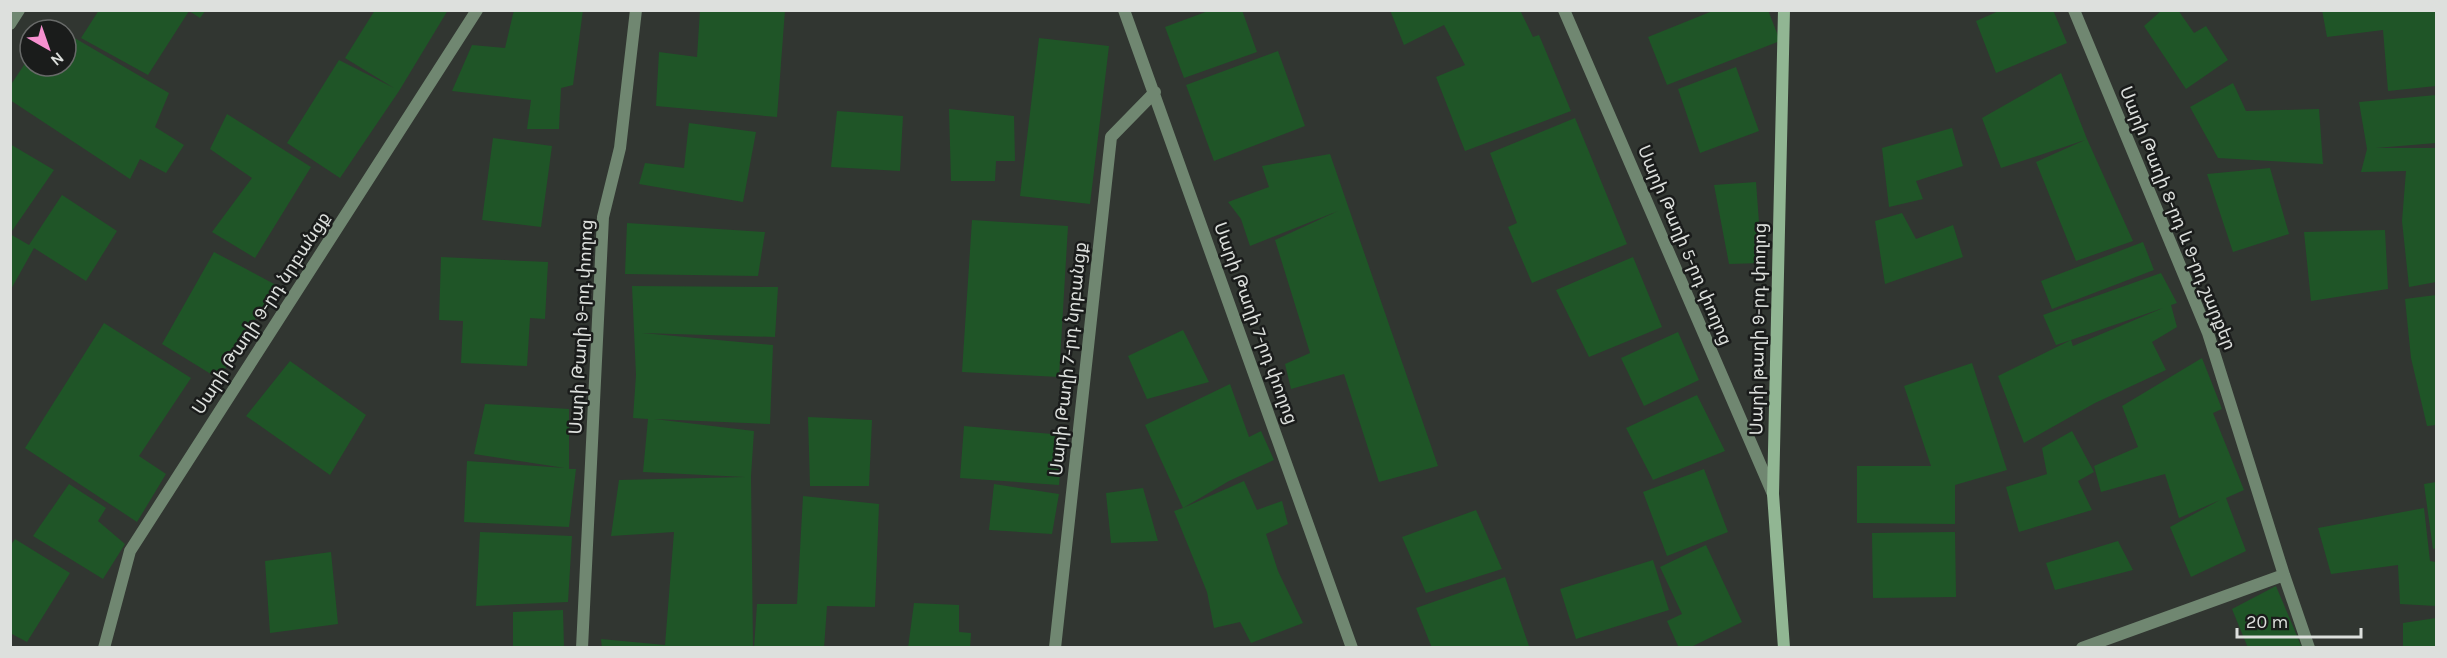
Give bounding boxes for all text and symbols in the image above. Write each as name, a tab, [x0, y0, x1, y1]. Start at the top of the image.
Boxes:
north arrow	[18, 18, 78, 78]
text: N	[47, 48, 68, 70]
street label: Սարի Թաղի 8-րդ և 9-րդ շարքեր	[2115, 83, 2241, 353]
street label: Սարի Թաղի 5-րդ փողոց	[1633, 142, 1737, 348]
street label: Սարի Թաղի 9-րդ նրբանցք	[187, 208, 335, 418]
street label: Սարի Թաղի 9-րդ փողոց	[564, 219, 598, 435]
street label: Սարի Թաղի 7-րդ փողոց	[1209, 219, 1303, 427]
street label: Սարի թաղի 9-րդ փողոց	[1745, 222, 1771, 436]
street label: Սարի Թաղի 7-րդ նրբանցք	[1045, 241, 1091, 477]
scale bar	[2237, 601, 2362, 639]
text: 20 m	[2246, 611, 2288, 633]

